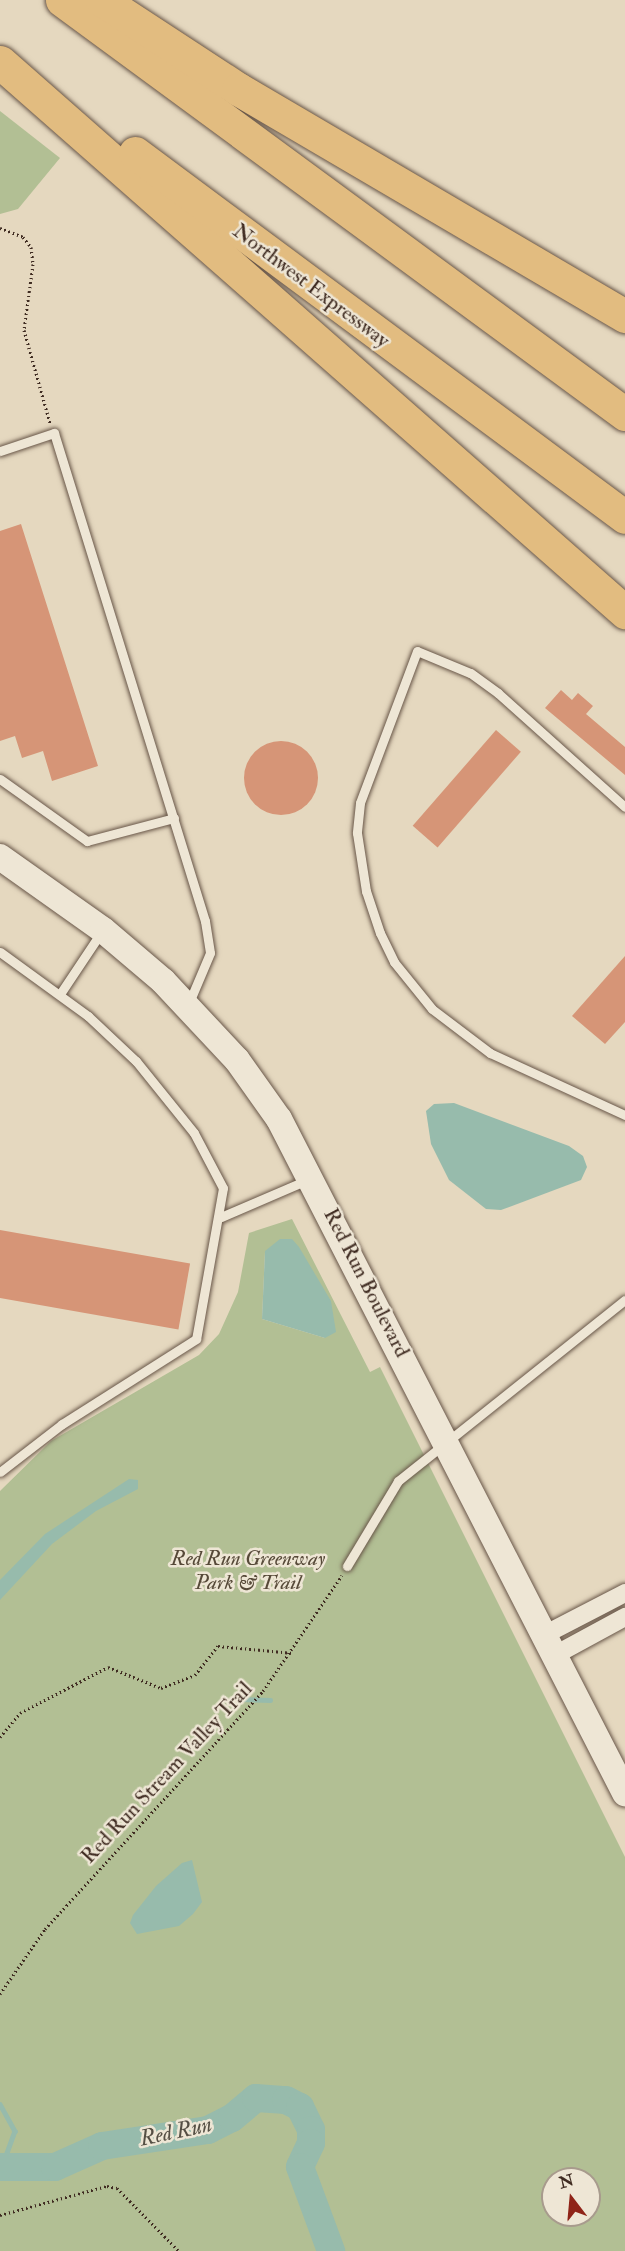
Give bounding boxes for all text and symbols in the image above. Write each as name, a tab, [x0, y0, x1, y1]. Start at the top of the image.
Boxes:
street label: Northwest Expressway	[227, 219, 395, 353]
street label: Red Run Boulevard	[318, 1204, 414, 1362]
park label: Red Run Greenway Park & Trail	[171, 1546, 325, 1596]
street label: Red Run Stream Valley Trail	[76, 1677, 258, 1869]
water label: Red Run	[138, 2111, 214, 2153]
north arrow	[541, 2167, 601, 2227]
text: N	[557, 2170, 576, 2193]

